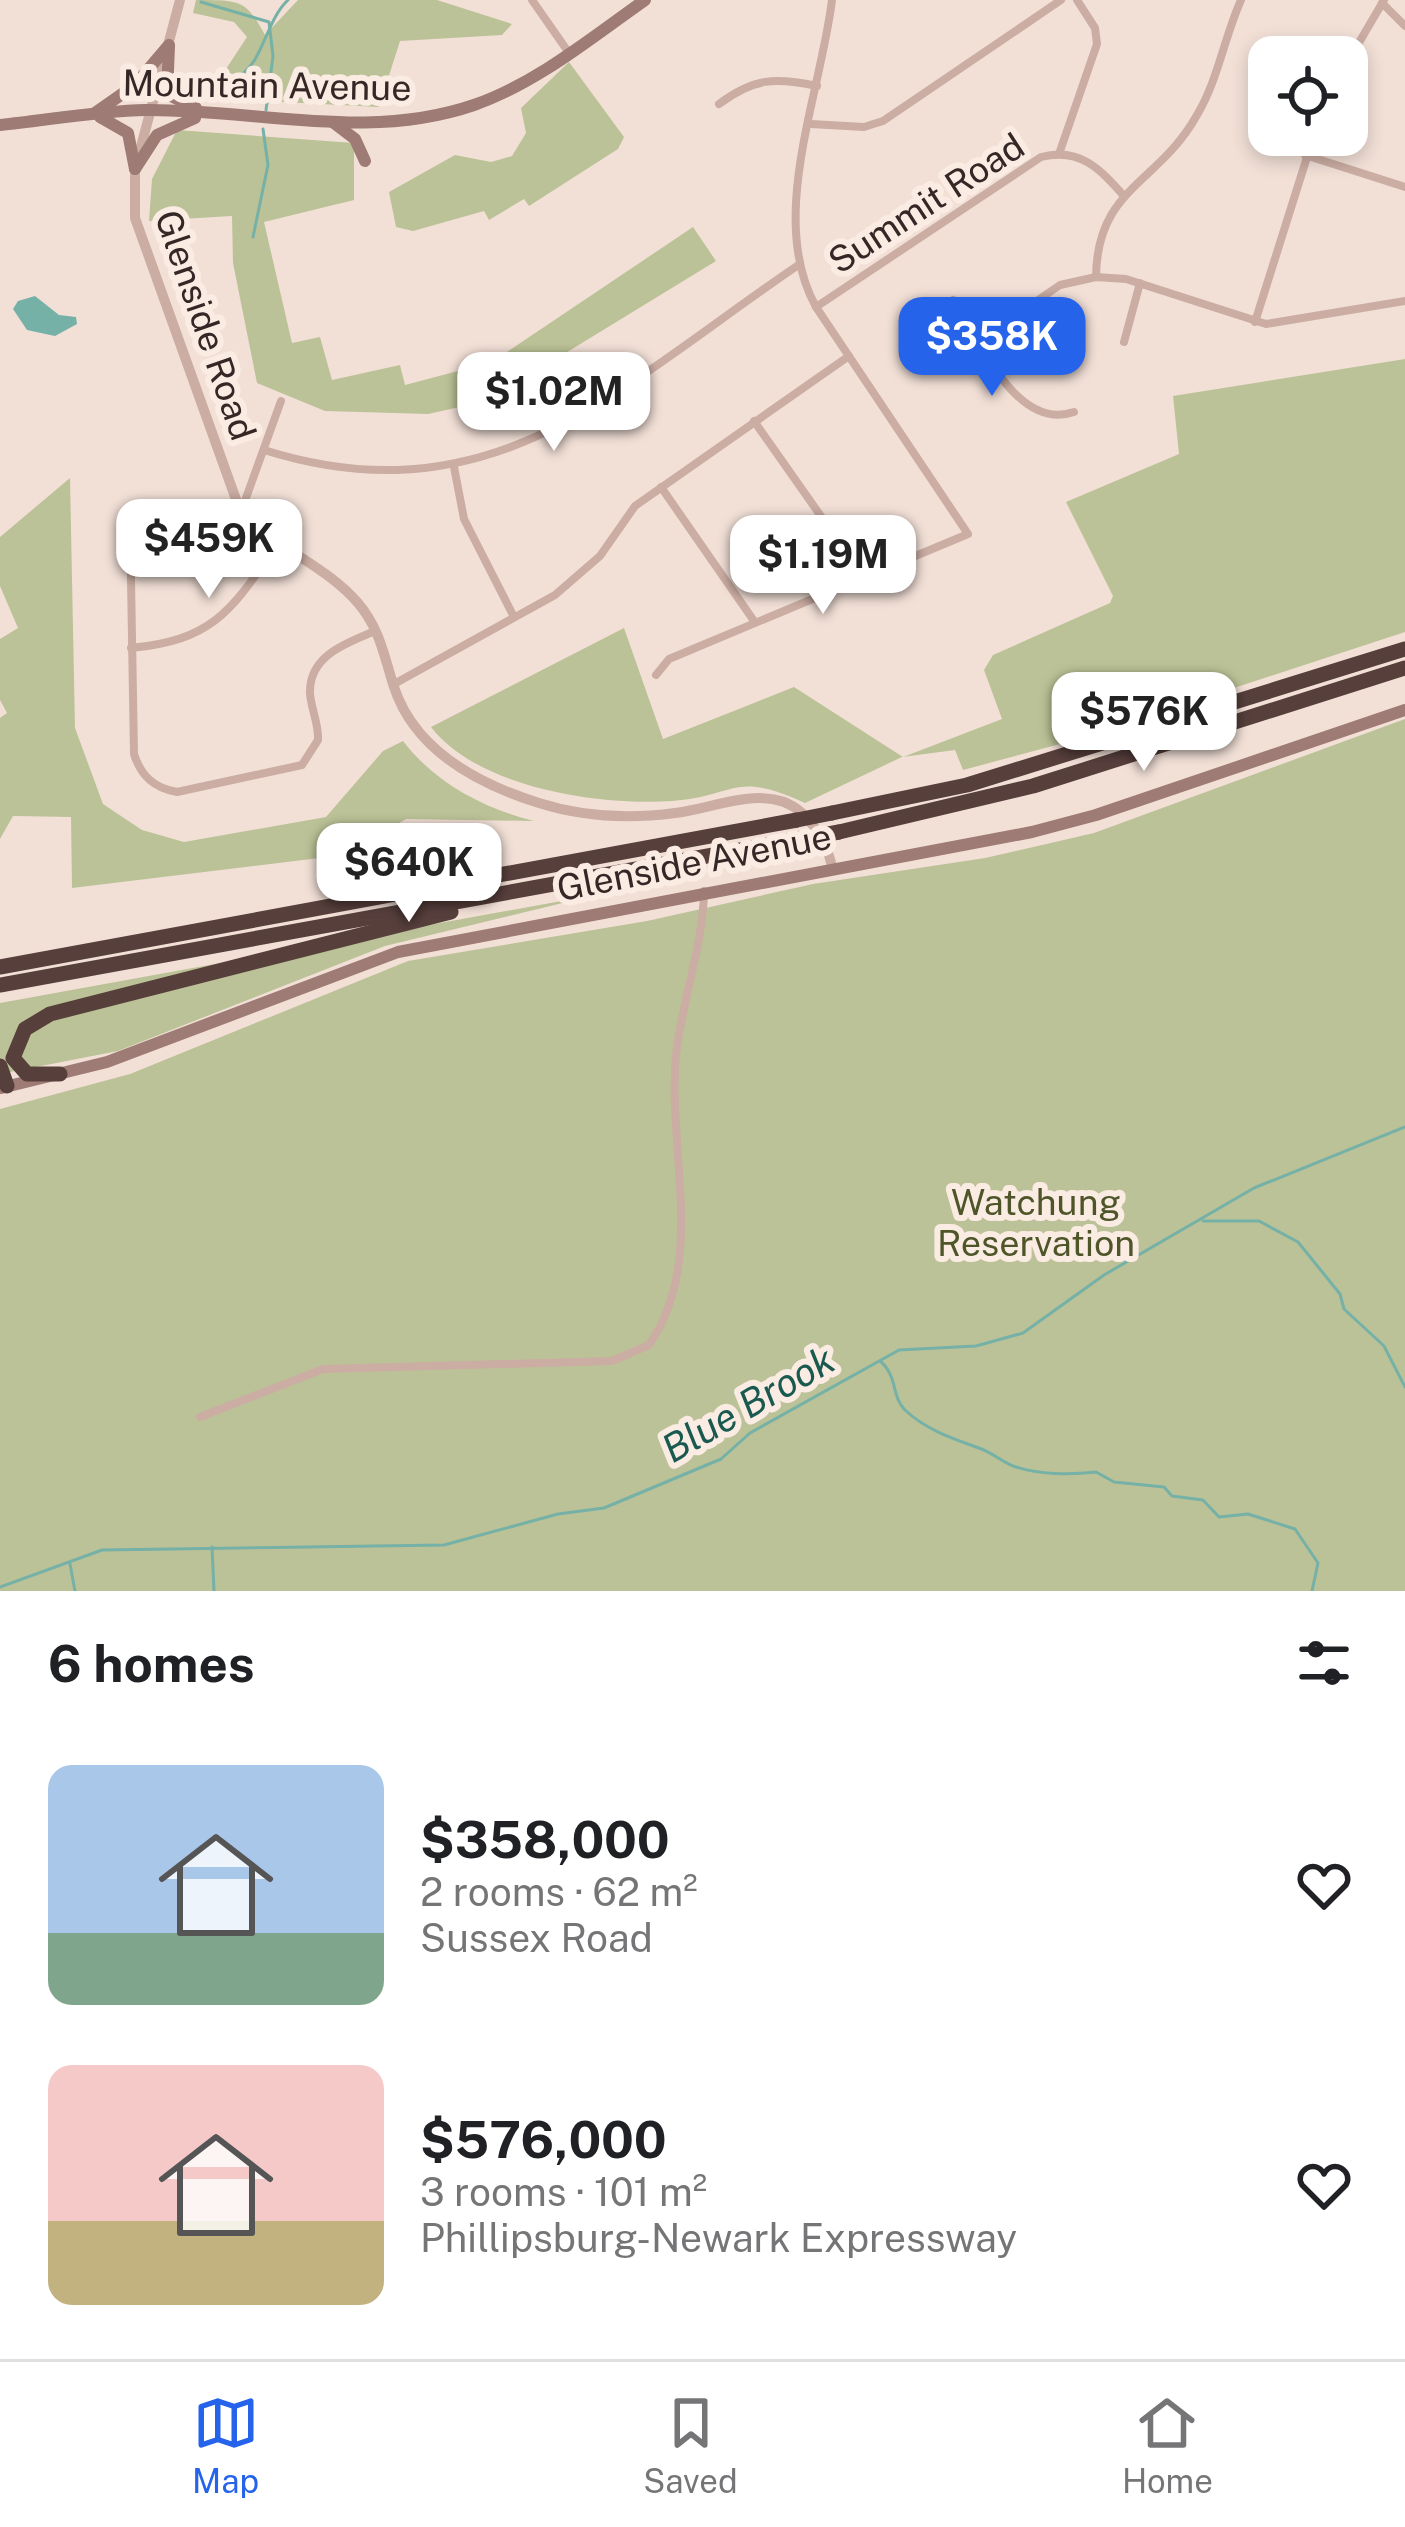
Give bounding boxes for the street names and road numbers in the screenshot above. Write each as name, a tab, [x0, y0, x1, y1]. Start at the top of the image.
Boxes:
street label: Mountain Avenue	[122, 61, 412, 109]
street label: Summit Road	[820, 124, 1032, 282]
street label: Glenside Road	[147, 205, 265, 445]
street label: Glenside Avenue	[553, 815, 835, 909]

